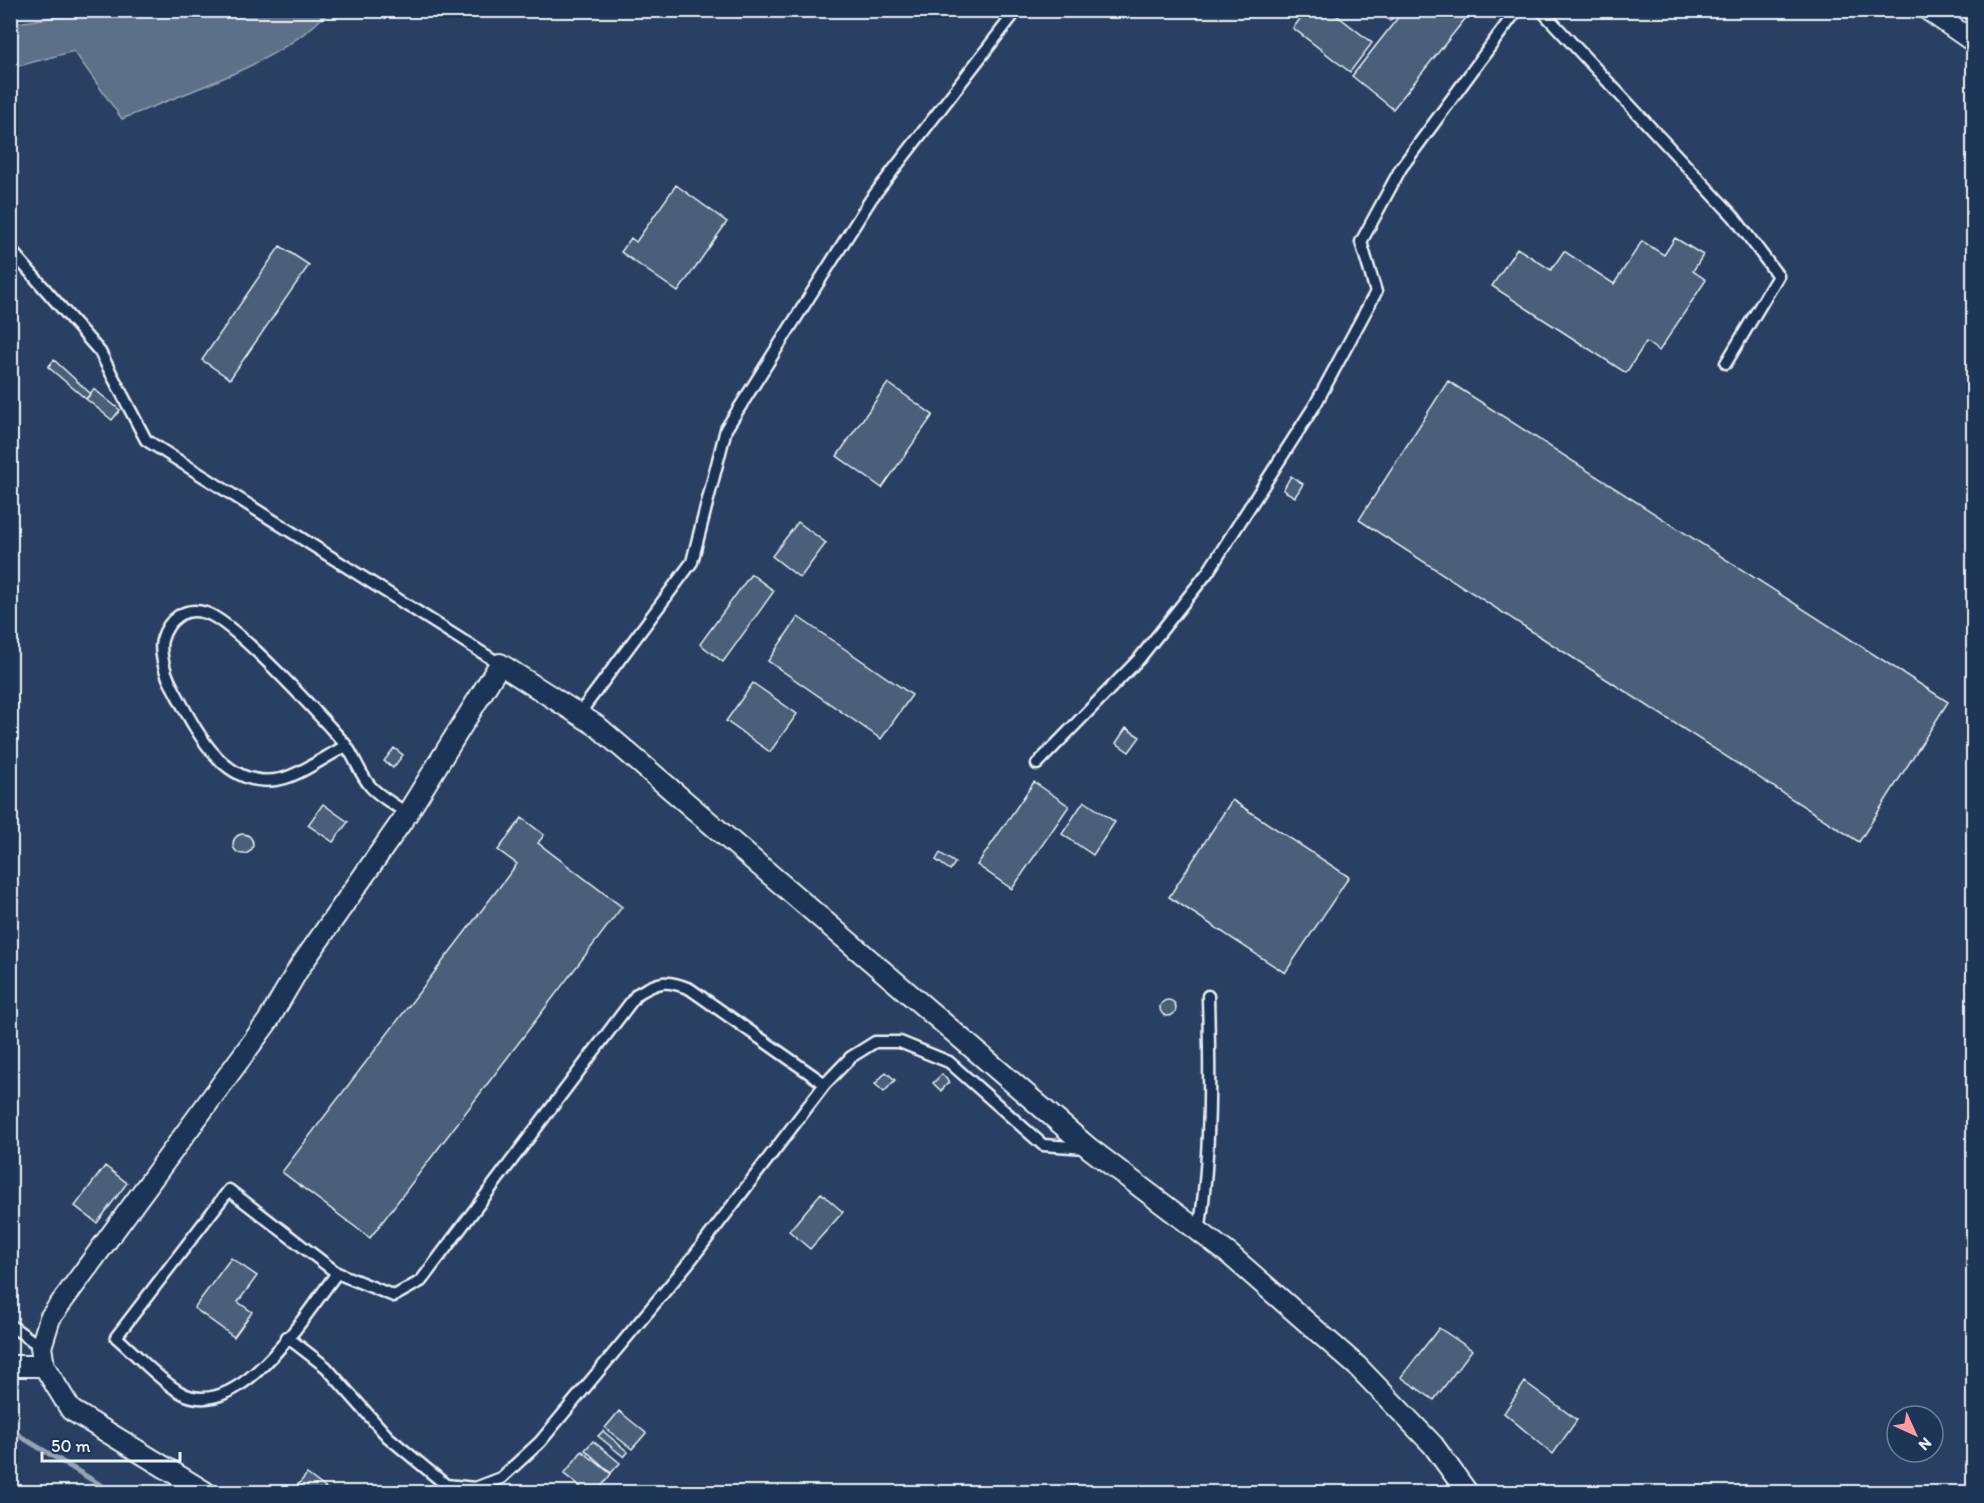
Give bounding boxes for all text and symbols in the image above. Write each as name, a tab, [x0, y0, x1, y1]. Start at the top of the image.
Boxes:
north arrow	[1885, 1404, 1945, 1464]
scale bar	[42, 1425, 180, 1463]
text: N	[1915, 1434, 1936, 1455]
text: 50 m	[51, 1435, 91, 1457]

